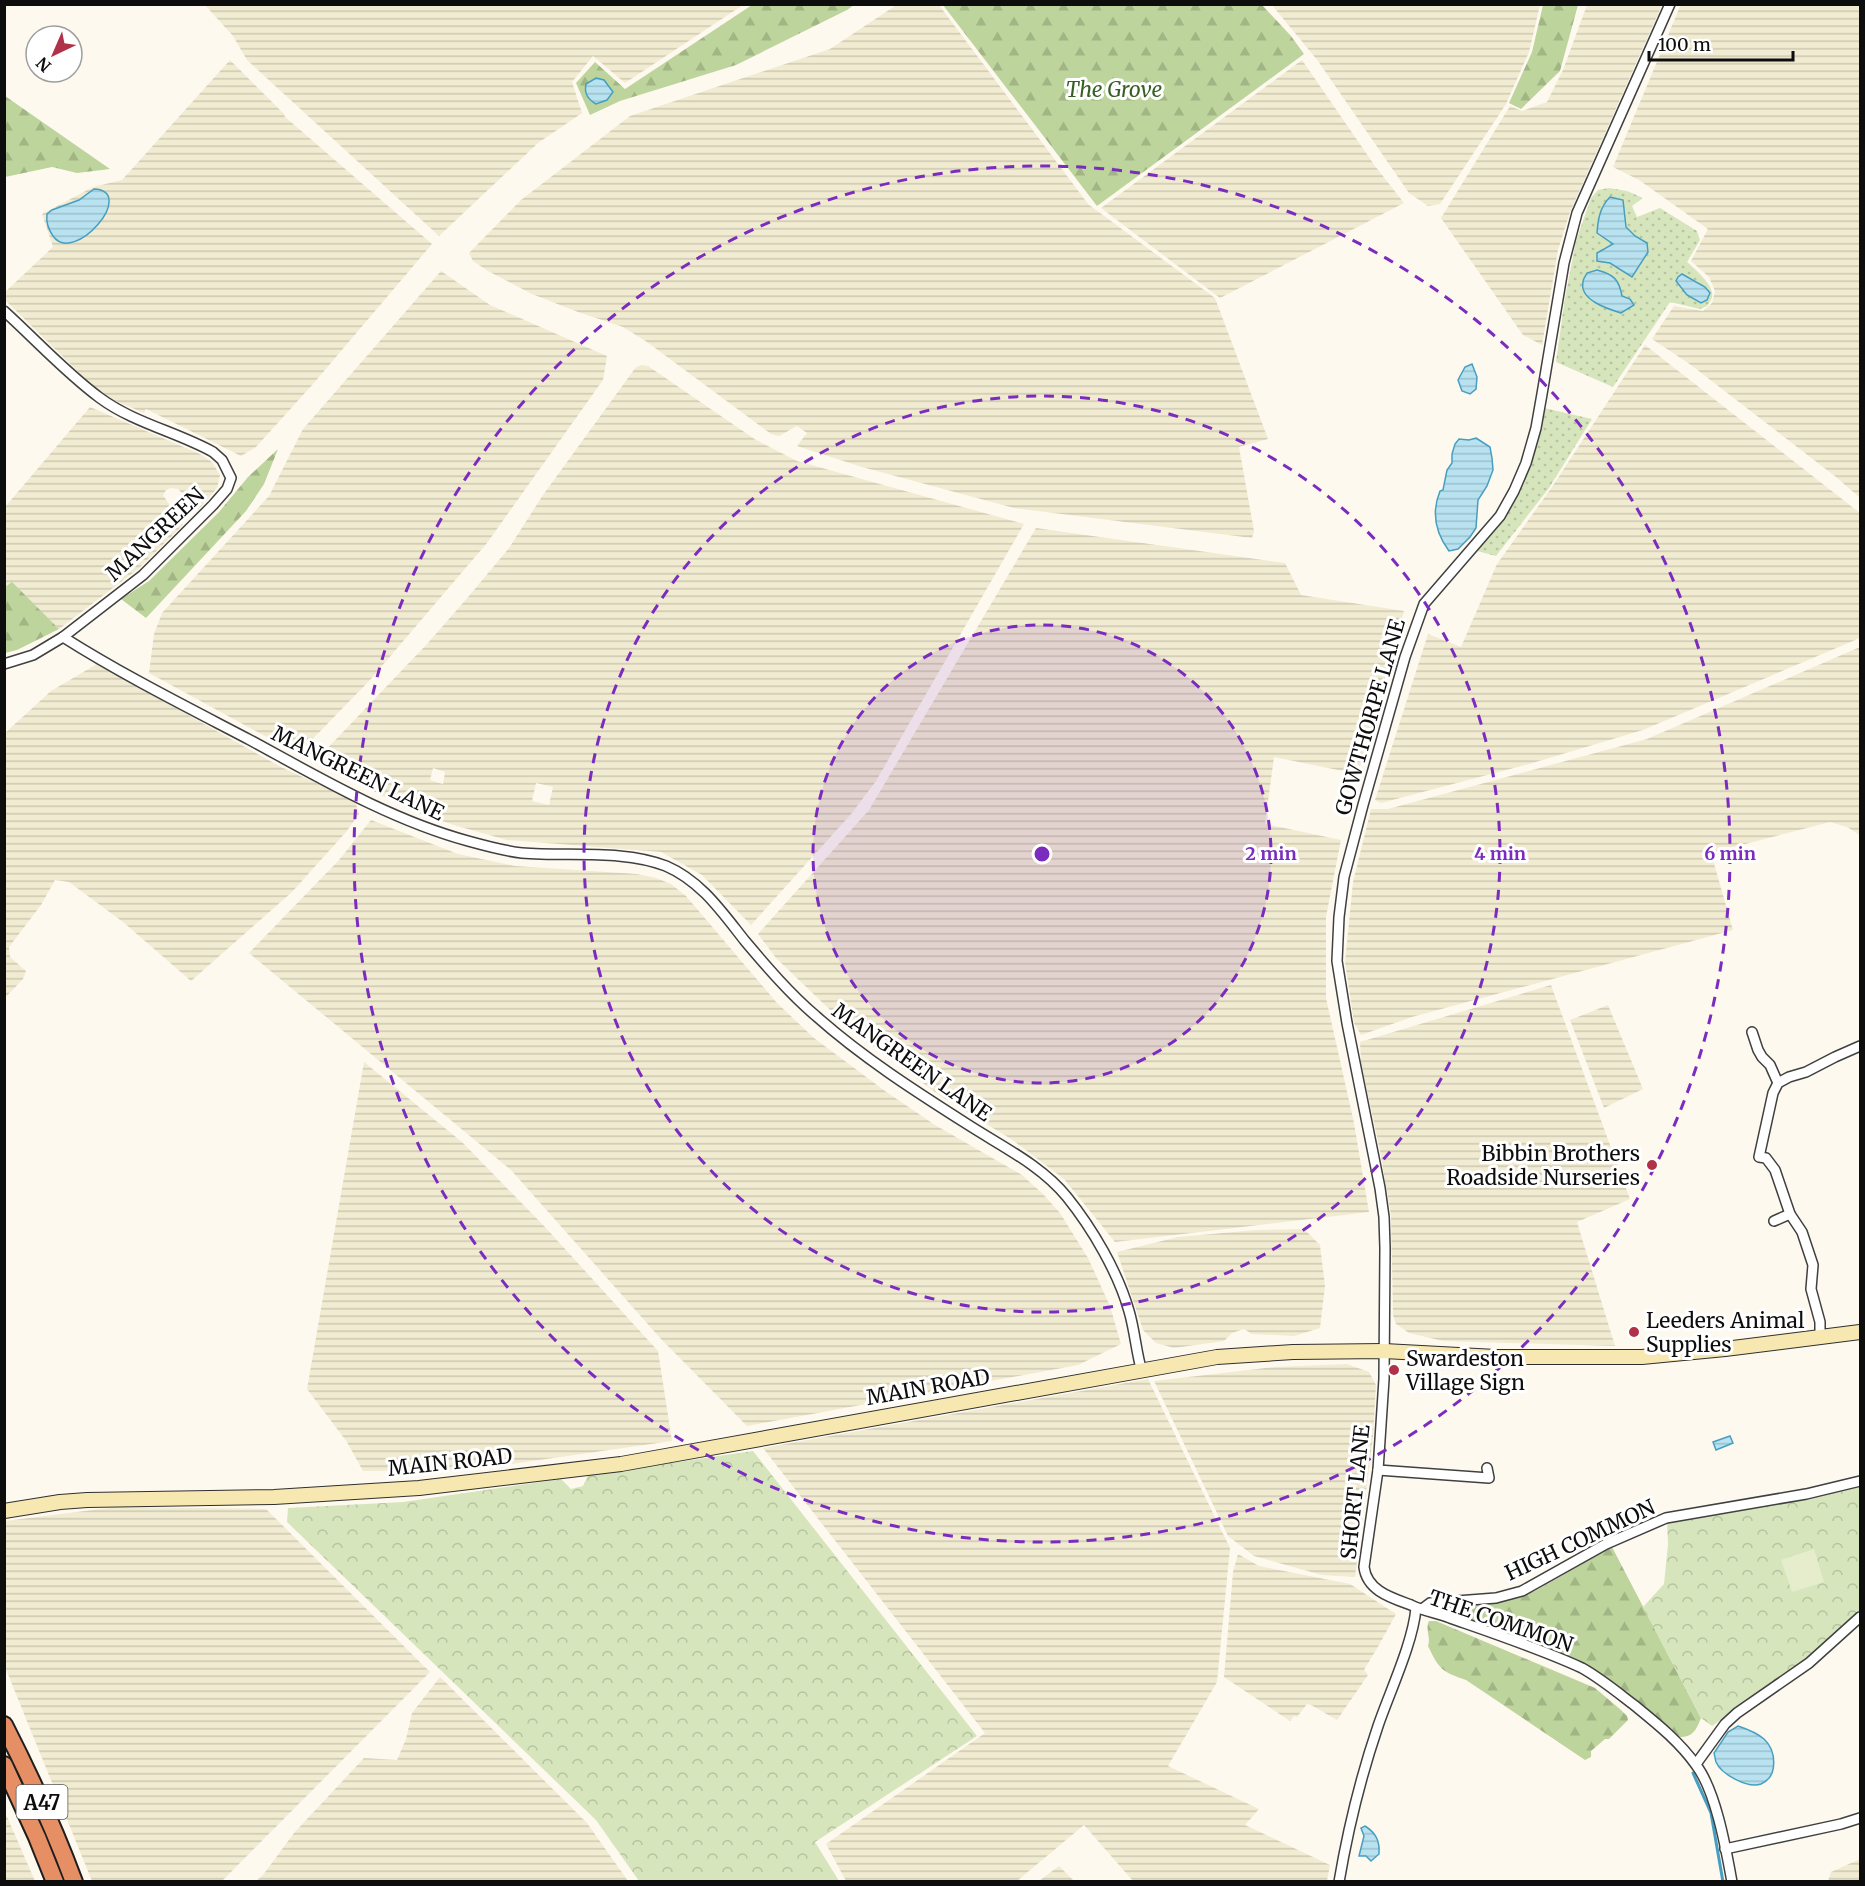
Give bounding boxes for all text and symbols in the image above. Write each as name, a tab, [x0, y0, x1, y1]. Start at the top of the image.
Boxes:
north arrow	[24, 24, 84, 84]
scale bar	[1649, 24, 1793, 62]
text: 100 m	[1658, 33, 1711, 56]
text: N	[32, 53, 55, 76]
park label: The Grove	[1066, 76, 1162, 103]
street label: MANGREEN	[100, 481, 210, 587]
street label: GOWTHORPE LANE	[1329, 615, 1411, 818]
street label: MANGREEN LANE	[267, 720, 449, 827]
text: 2 min	[1245, 842, 1297, 865]
text: 4 min	[1474, 842, 1526, 865]
text: 6 min	[1704, 842, 1756, 865]
centre of rings	[1032, 844, 1052, 864]
street label: MANGREEN LANE	[827, 997, 997, 1127]
place label: Bibbin Brothers Roadside Nurseries	[1446, 1140, 1640, 1191]
marker: Bibbin Brothers Roadside Nurseries	[1645, 1158, 1659, 1172]
place label: Leeders Animal Supplies	[1646, 1307, 1805, 1358]
marker: Leeders Animal Supplies	[1627, 1325, 1641, 1339]
place label: Swardeston Village Sign	[1405, 1345, 1525, 1396]
street label: MAIN ROAD	[864, 1363, 992, 1411]
marker: Swardeston Village Sign	[1387, 1363, 1401, 1377]
street label: SHORT LANE	[1334, 1423, 1376, 1561]
street label: MAIN ROAD	[386, 1442, 514, 1482]
street label: HIGH COMMON	[1501, 1493, 1659, 1587]
street label: THE COMMON	[1425, 1584, 1577, 1658]
road number: A47	[16, 1785, 68, 1819]

